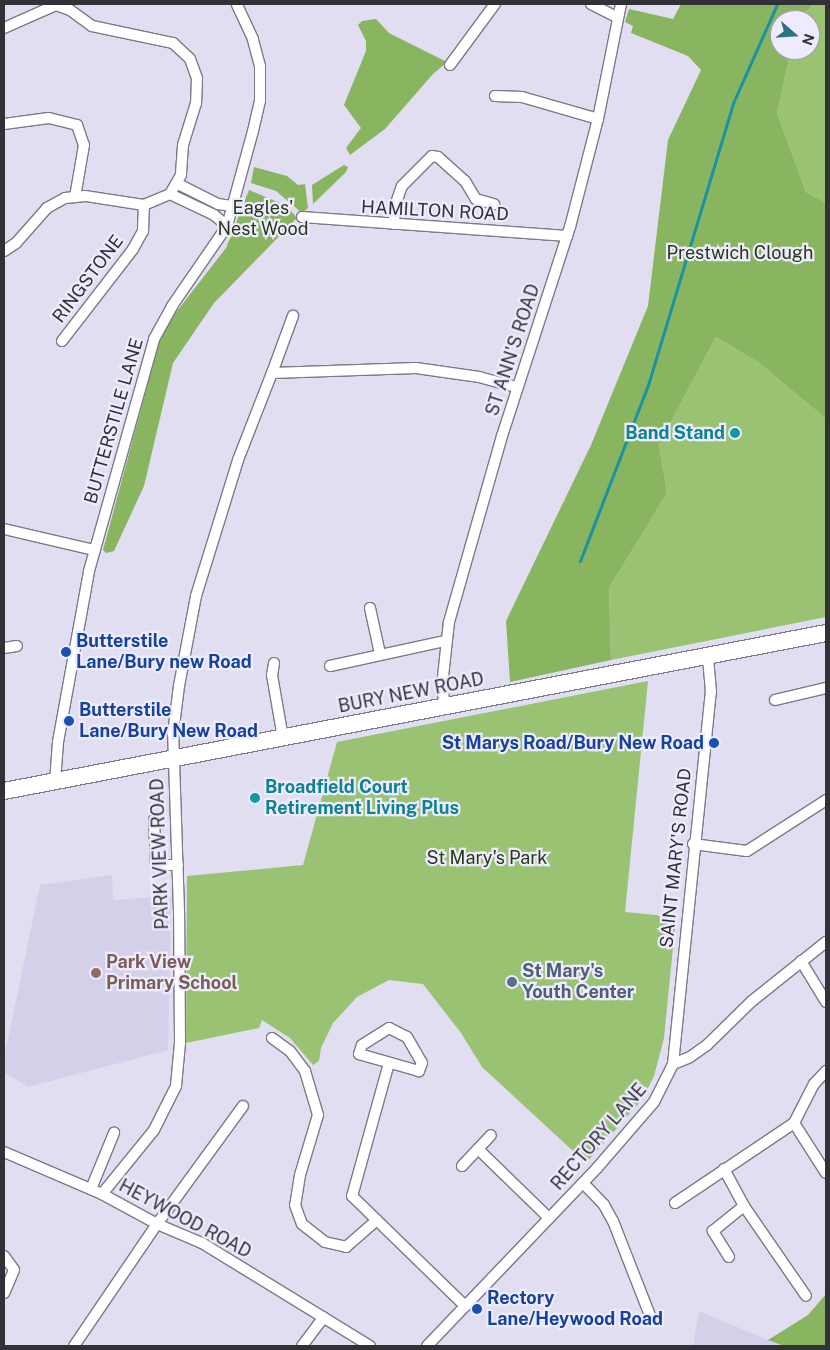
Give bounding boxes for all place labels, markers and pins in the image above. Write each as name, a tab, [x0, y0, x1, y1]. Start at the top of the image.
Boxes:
place label: Band Stand	[625, 422, 725, 444]
marker: Band Stand	[729, 427, 741, 439]
place label: Butterstile Lane/Bury new Road	[76, 631, 252, 674]
marker: Butterstile Lane/Bury new Road	[60, 646, 72, 658]
place label: Butterstile Lane/Bury New Road	[79, 700, 258, 742]
marker: Butterstile Lane/Bury New Road	[63, 715, 75, 727]
place label: St Marys Road/Bury New Road	[441, 732, 704, 754]
marker: St Marys Road/Bury New Road	[708, 737, 720, 749]
place label: Broadfield Court Retirement Living Plus	[265, 777, 459, 820]
marker: Broadfield Court Retirement Living Plus	[249, 792, 261, 804]
place label: Park View Primary School	[106, 952, 238, 994]
place label: St Mary's Youth Center	[522, 961, 634, 1004]
marker: Park View Primary School	[90, 967, 102, 979]
marker: St Mary's Youth Center	[506, 976, 518, 988]
place label: Rectory Lane/Heywood Road	[487, 1288, 663, 1330]
marker: Rectory Lane/Heywood Road	[471, 1303, 483, 1315]

